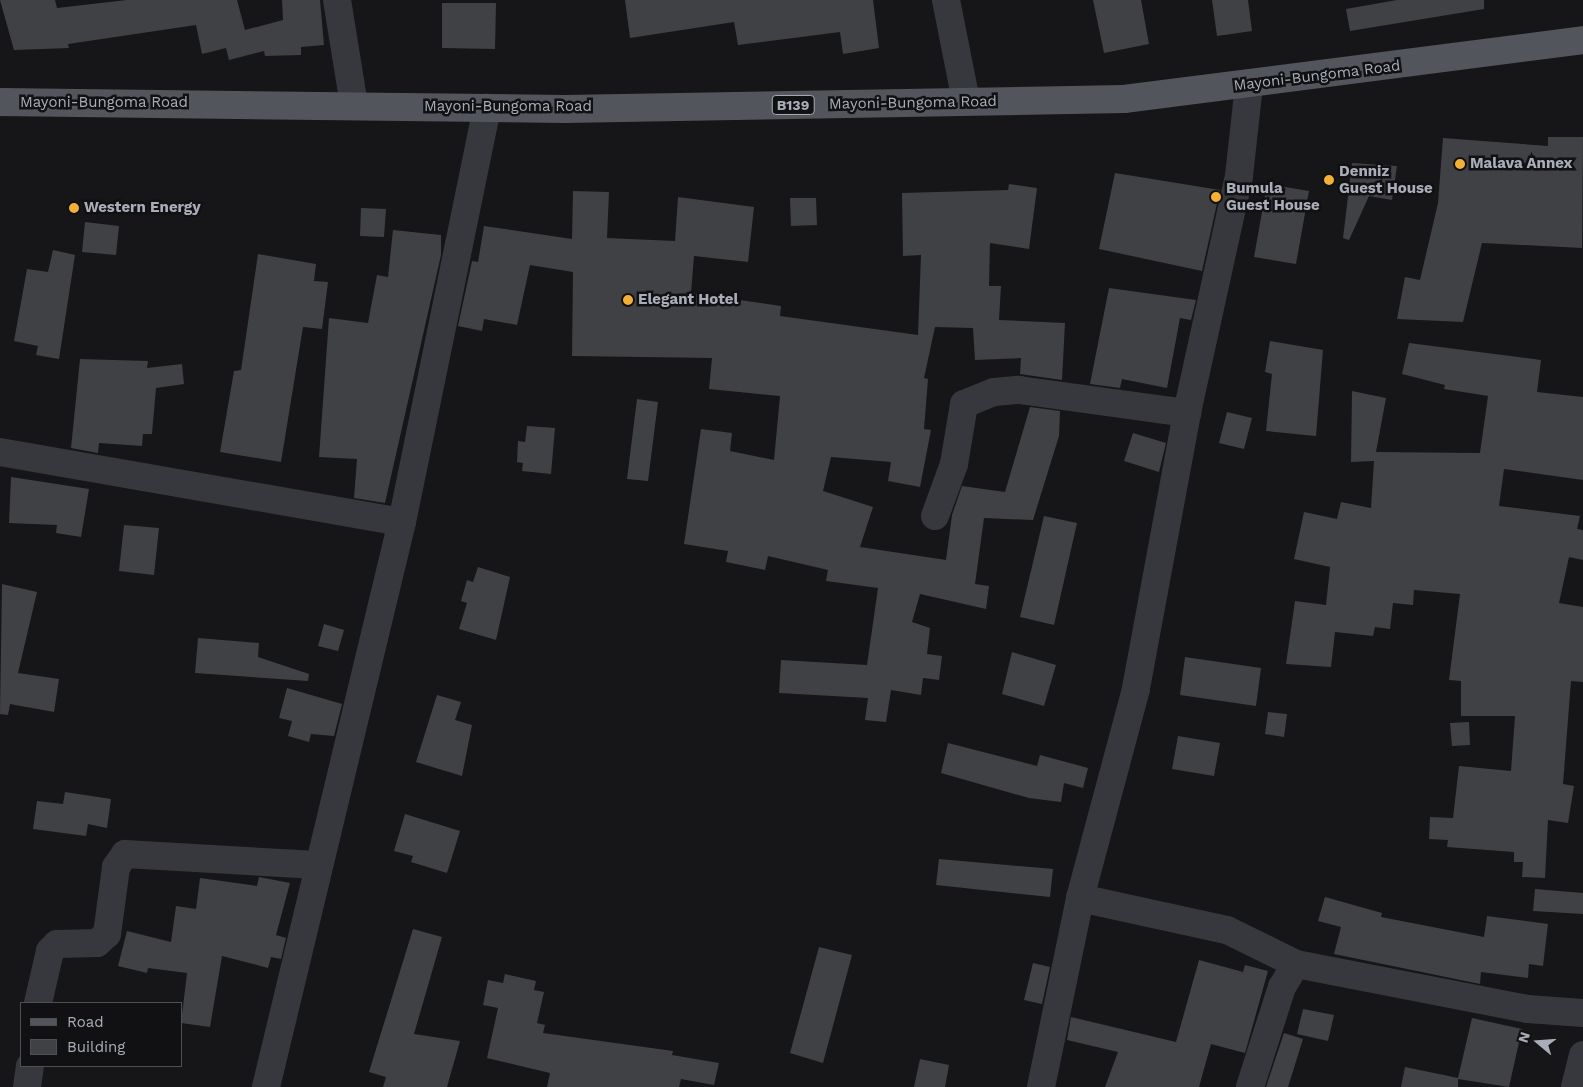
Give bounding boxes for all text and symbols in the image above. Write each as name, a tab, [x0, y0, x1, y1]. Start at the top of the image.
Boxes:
street label: Mayoni-Bungoma Road	[1232, 57, 1402, 95]
street label: Mayoni-Bungoma Road	[829, 93, 997, 113]
street label: Mayoni-Bungoma Road	[20, 94, 188, 112]
road number: B139	[770, 94, 816, 116]
street label: Mayoni-Bungoma Road	[424, 98, 592, 116]
place label: Malava Annex	[1470, 155, 1573, 173]
marker: Malava Annex	[1454, 158, 1466, 170]
place label: Denniz Guest House	[1339, 162, 1433, 197]
marker: Denniz Guest House	[1323, 174, 1335, 186]
place label: Bumula Guest House	[1226, 179, 1320, 214]
marker: Bumula Guest House	[1210, 191, 1222, 203]
place label: Western Energy	[84, 199, 201, 217]
marker: Western Energy	[68, 202, 80, 214]
place label: Elegant Hotel	[638, 291, 738, 309]
marker: Elegant Hotel	[622, 294, 634, 306]
legend	[20, 1002, 182, 1067]
text: Road	[67, 1013, 104, 1031]
north arrow	[1513, 1017, 1563, 1067]
text: N	[1515, 1030, 1533, 1045]
text: Building	[67, 1038, 125, 1056]

